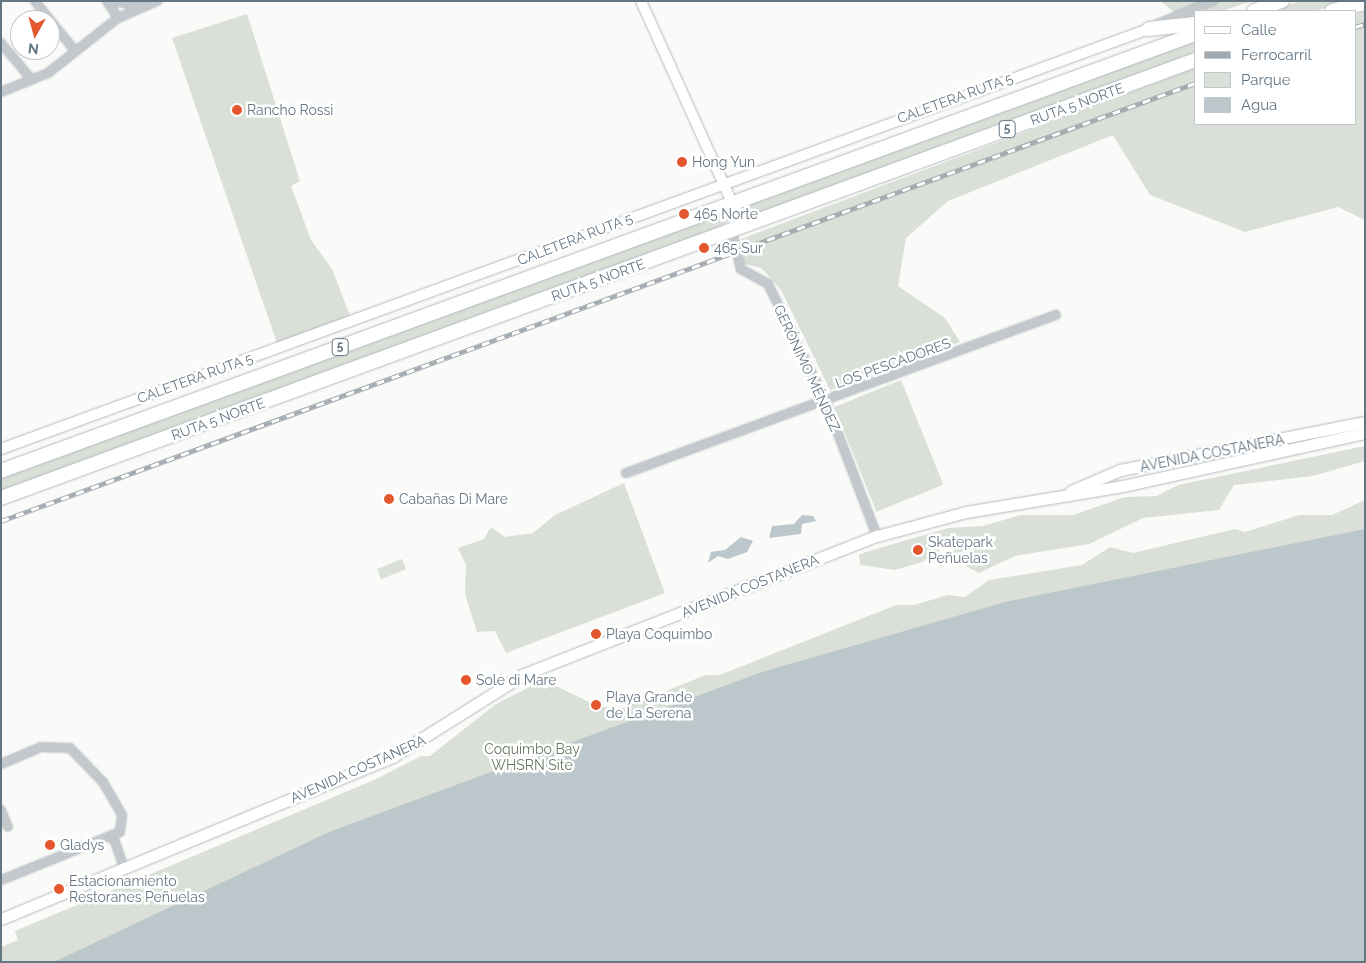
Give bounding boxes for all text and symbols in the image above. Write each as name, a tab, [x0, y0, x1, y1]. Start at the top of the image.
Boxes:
north arrow	[10, 10, 60, 60]
legend	[1194, 10, 1356, 125]
text: Calle	[1241, 21, 1276, 39]
text: N	[27, 40, 40, 57]
text: Ferrocarril	[1241, 46, 1312, 64]
street label: CALETERA RUTA 5	[894, 69, 1016, 127]
text: Parque	[1241, 71, 1290, 89]
street label: RUTA 5 NORTE	[1028, 79, 1126, 129]
text: Agua	[1241, 96, 1277, 114]
place label: Rancho Rossi	[247, 102, 333, 118]
marker: Rancho Rossi	[231, 104, 243, 116]
road number: 5	[998, 120, 1016, 138]
place label: Hong Yun	[692, 154, 756, 170]
marker: Hong Yun	[676, 156, 688, 168]
place label: 465 Norte	[694, 206, 758, 222]
marker: 465 Norte	[678, 208, 690, 220]
street label: CALETERA RUTA 5	[515, 209, 635, 269]
place label: 465 Sur	[714, 240, 763, 256]
marker: 465 Sur	[698, 242, 710, 254]
street label: RUTA 5 NORTE	[549, 255, 647, 305]
street label: GERÓNIMO MÉNDEZ	[770, 302, 844, 434]
street label: LOS PESCADORES	[833, 334, 953, 392]
road number: 5	[331, 338, 349, 357]
street label: CALETERA RUTA 5	[134, 349, 256, 407]
street label: RUTA 5 NORTE	[169, 394, 267, 444]
street label: AVENIDA COSTANERA	[1138, 431, 1286, 475]
place label: Cabañas Di Mare	[399, 491, 508, 507]
marker: Cabañas Di Mare	[383, 493, 395, 505]
place label: Skatepark Peñuelas	[928, 534, 993, 566]
marker: Skatepark Peñuelas	[912, 544, 924, 556]
street label: AVENIDA COSTANERA	[679, 551, 821, 621]
place label: Playa Coquimbo	[606, 626, 712, 642]
marker: Playa Coquimbo	[590, 628, 602, 640]
place label: Sole di Mare	[476, 672, 556, 688]
marker: Sole di Mare	[460, 674, 472, 686]
place label: Playa Grande de La Serena	[606, 689, 692, 722]
marker: Playa Grande de La Serena	[590, 699, 602, 711]
street label: AVENIDA COSTANERA	[287, 731, 429, 807]
park label: Coquimbo Bay WHSRN Site	[484, 741, 580, 774]
place label: Gladys	[60, 837, 104, 853]
marker: Gladys	[44, 839, 56, 851]
place label: Estacionamiento Restoranes Peñuelas	[69, 873, 205, 906]
marker: Estacionamiento Restoranes Peñuelas	[53, 883, 65, 895]

